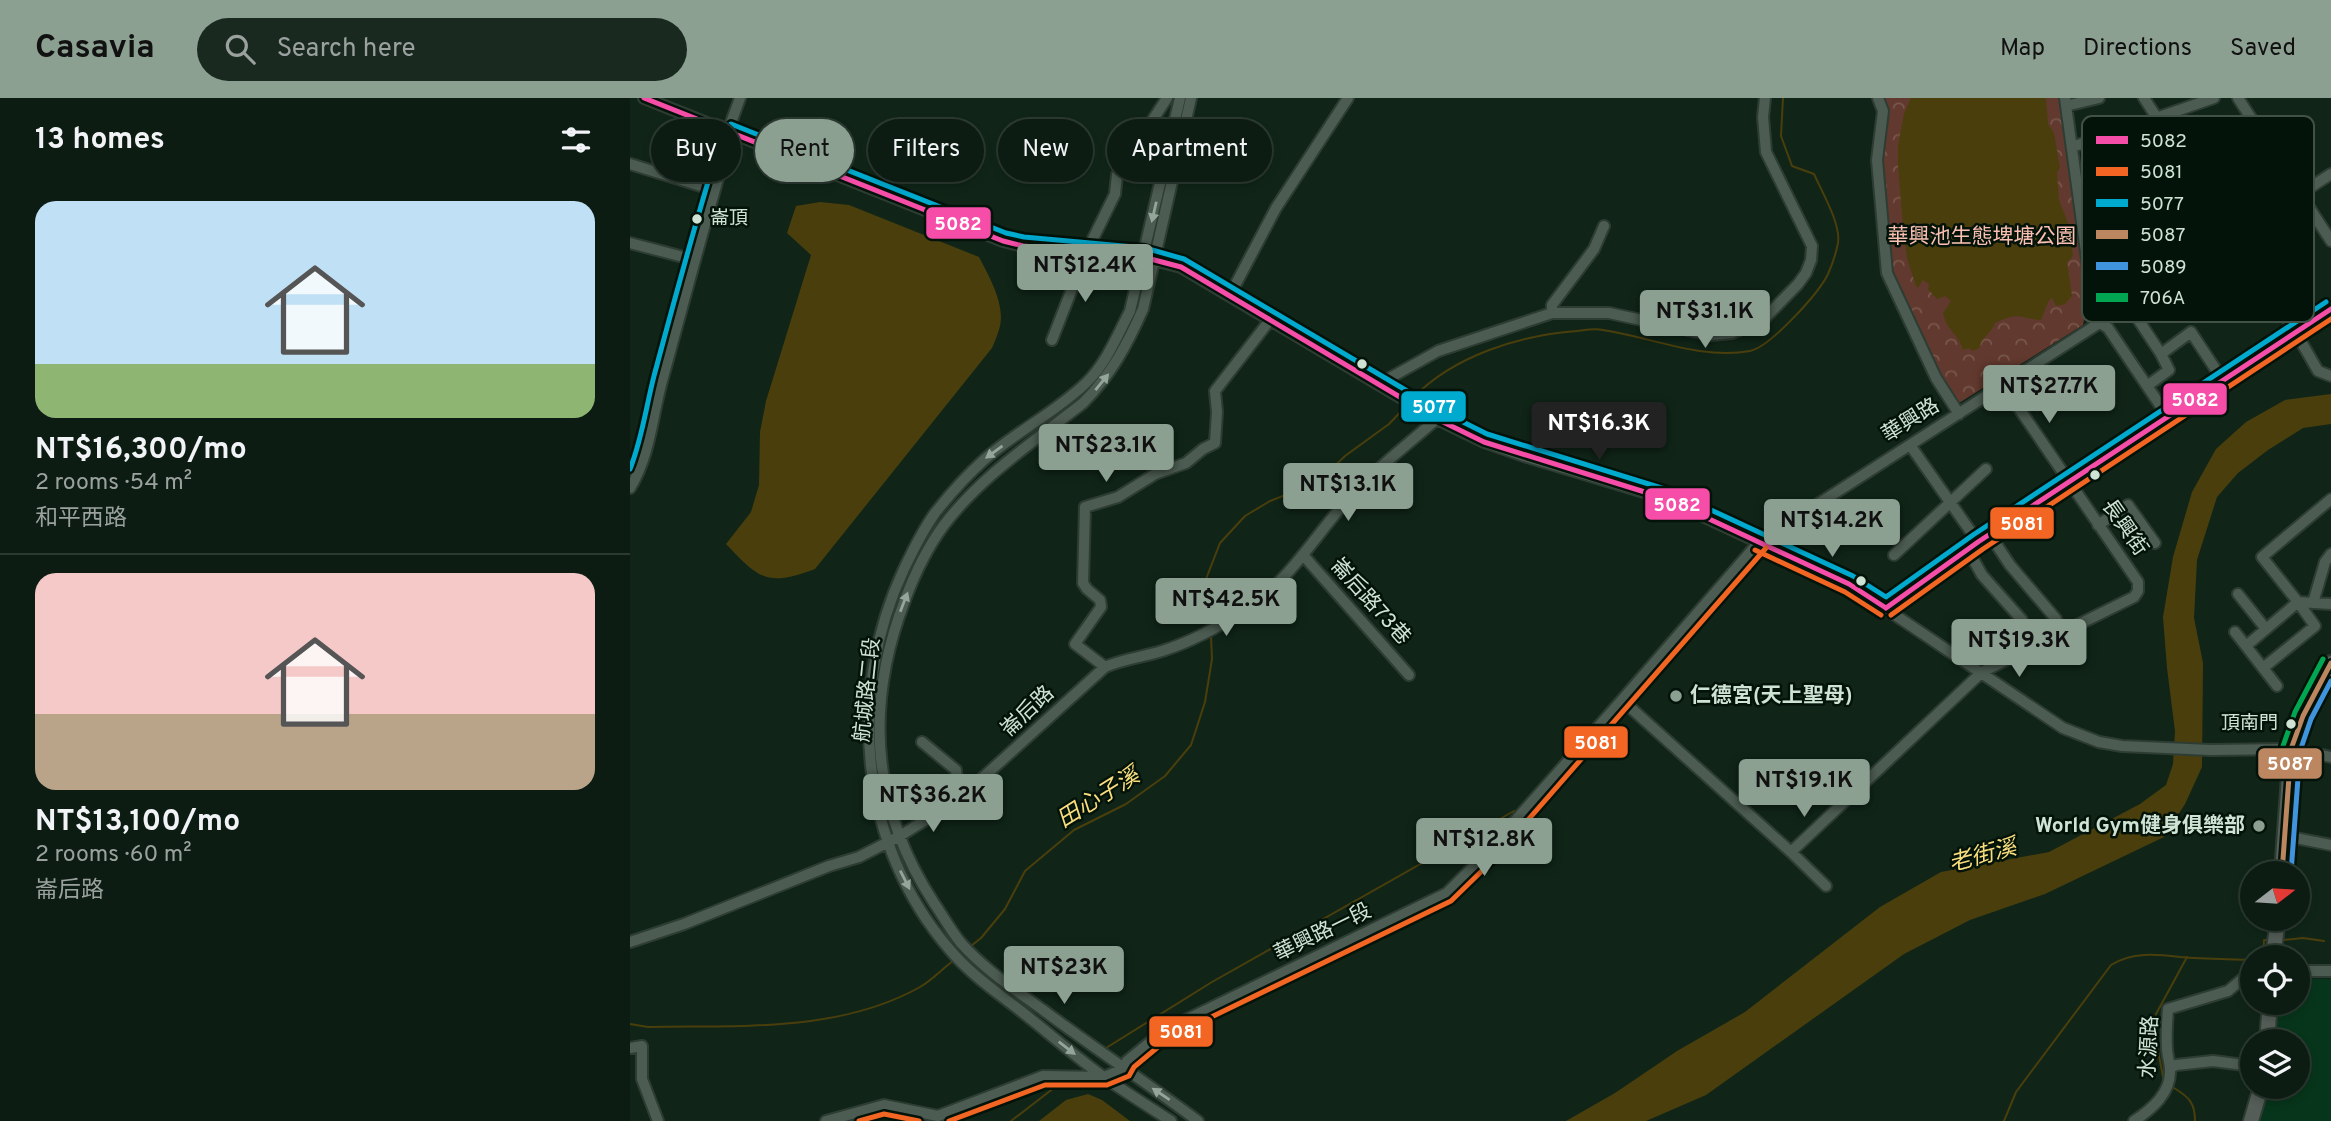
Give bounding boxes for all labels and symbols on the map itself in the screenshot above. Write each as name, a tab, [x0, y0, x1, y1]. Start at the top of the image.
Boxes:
legend	[2082, 116, 2314, 322]
text: 5082	[2140, 130, 2187, 154]
text: 5081	[2140, 161, 2183, 185]
text: 5077	[2140, 193, 2184, 217]
one-way arrow	[1148, 201, 1159, 223]
line badge: 5082	[925, 206, 992, 240]
place label: 崙頂	[710, 207, 748, 231]
marker: 崙頂	[690, 212, 704, 226]
text: 5082	[934, 213, 982, 237]
park label: 華興池生態埤塘公園	[1888, 224, 2077, 251]
text: 5087	[2140, 224, 2185, 248]
pin: NT$12.4K	[1013, 244, 1157, 304]
text: 5089	[2140, 256, 2187, 280]
text: 706A	[2140, 287, 2185, 311]
pin: NT$31.1K	[1633, 290, 1777, 350]
unlabelled marker	[1355, 357, 1369, 371]
pin: NT$27.7K	[1977, 366, 2121, 425]
one-way arrow	[1094, 373, 1109, 390]
line badge: 5082	[2162, 382, 2228, 416]
text: 5082	[2171, 389, 2219, 413]
line badge: 5077	[1400, 390, 1467, 423]
street label: 華興路	[1877, 393, 1945, 449]
text: 5077	[1412, 396, 1456, 420]
pin: NT$16.3K	[1527, 402, 1671, 462]
pin: NT$23.1K	[1034, 424, 1178, 484]
one-way arrow	[985, 445, 1003, 459]
pin: NT$13.1K	[1276, 464, 1420, 523]
unlabelled marker	[2088, 468, 2102, 482]
line badge: 5082	[1644, 487, 1711, 521]
text: 5082	[1653, 494, 1701, 518]
street label: 長興街	[2095, 494, 2153, 562]
pin: NT$14.2K	[1760, 500, 1904, 559]
line badge: 5081	[1989, 506, 2055, 540]
text: 5081	[2000, 513, 2044, 537]
street label: 崙后路73巷	[1324, 553, 1416, 651]
unlabelled marker	[1854, 574, 1868, 588]
pin: NT$42.5K	[1154, 578, 1298, 638]
one-way arrow	[899, 591, 910, 612]
pin: NT$19.3K	[1947, 620, 2091, 679]
street label: 航城路二段	[849, 636, 887, 744]
street label: 崙后路	[996, 681, 1060, 743]
place label: 仁德宮(天上聖母)	[1690, 683, 1853, 710]
marker: 仁德宮(天上聖母)	[1668, 688, 1684, 704]
place label: 頂南門	[2221, 712, 2278, 736]
marker: 頂南門	[2284, 717, 2298, 731]
line badge: 5081	[1563, 725, 1629, 759]
text: 5081	[1574, 732, 1618, 756]
line badge: 5087	[2257, 747, 2323, 780]
text: 5087	[2267, 753, 2313, 777]
pin: NT$19.1K	[1732, 760, 1876, 819]
water label: 田心子溪	[1052, 761, 1148, 836]
pin: NT$36.2K	[861, 774, 1005, 834]
place label: World Gym健身俱樂部	[2035, 813, 2245, 840]
pin: NT$12.8K	[1412, 818, 1556, 878]
marker: World Gym健身俱樂部	[2251, 818, 2267, 834]
water label: 老街溪	[1946, 833, 2023, 880]
north arrow	[2240, 861, 2310, 931]
one-way arrow	[900, 870, 911, 890]
street label: 華興路一段	[1270, 898, 1376, 968]
pin: NT$23K	[1007, 946, 1121, 1006]
line badge: 5081	[1148, 1015, 1214, 1048]
street label: 水源路	[2135, 1015, 2165, 1079]
text: 5081	[1159, 1021, 1203, 1045]
one-way arrow	[1058, 1040, 1076, 1055]
one-way arrow	[1152, 1087, 1170, 1101]

